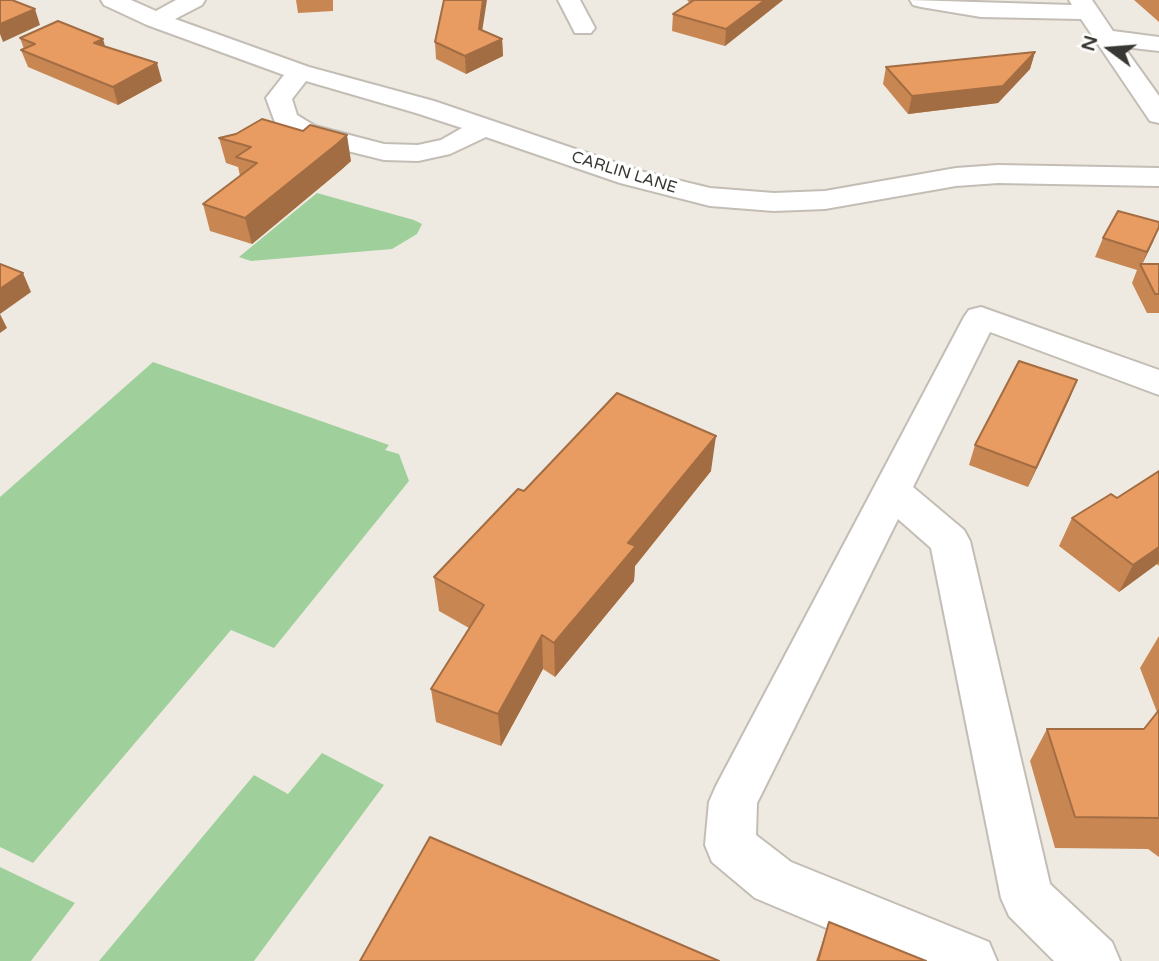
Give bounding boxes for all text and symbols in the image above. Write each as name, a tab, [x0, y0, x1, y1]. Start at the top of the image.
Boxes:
north arrow	[1075, 14, 1145, 84]
text: N	[1077, 33, 1102, 54]
street label: CARLIN LANE	[569, 148, 679, 198]

